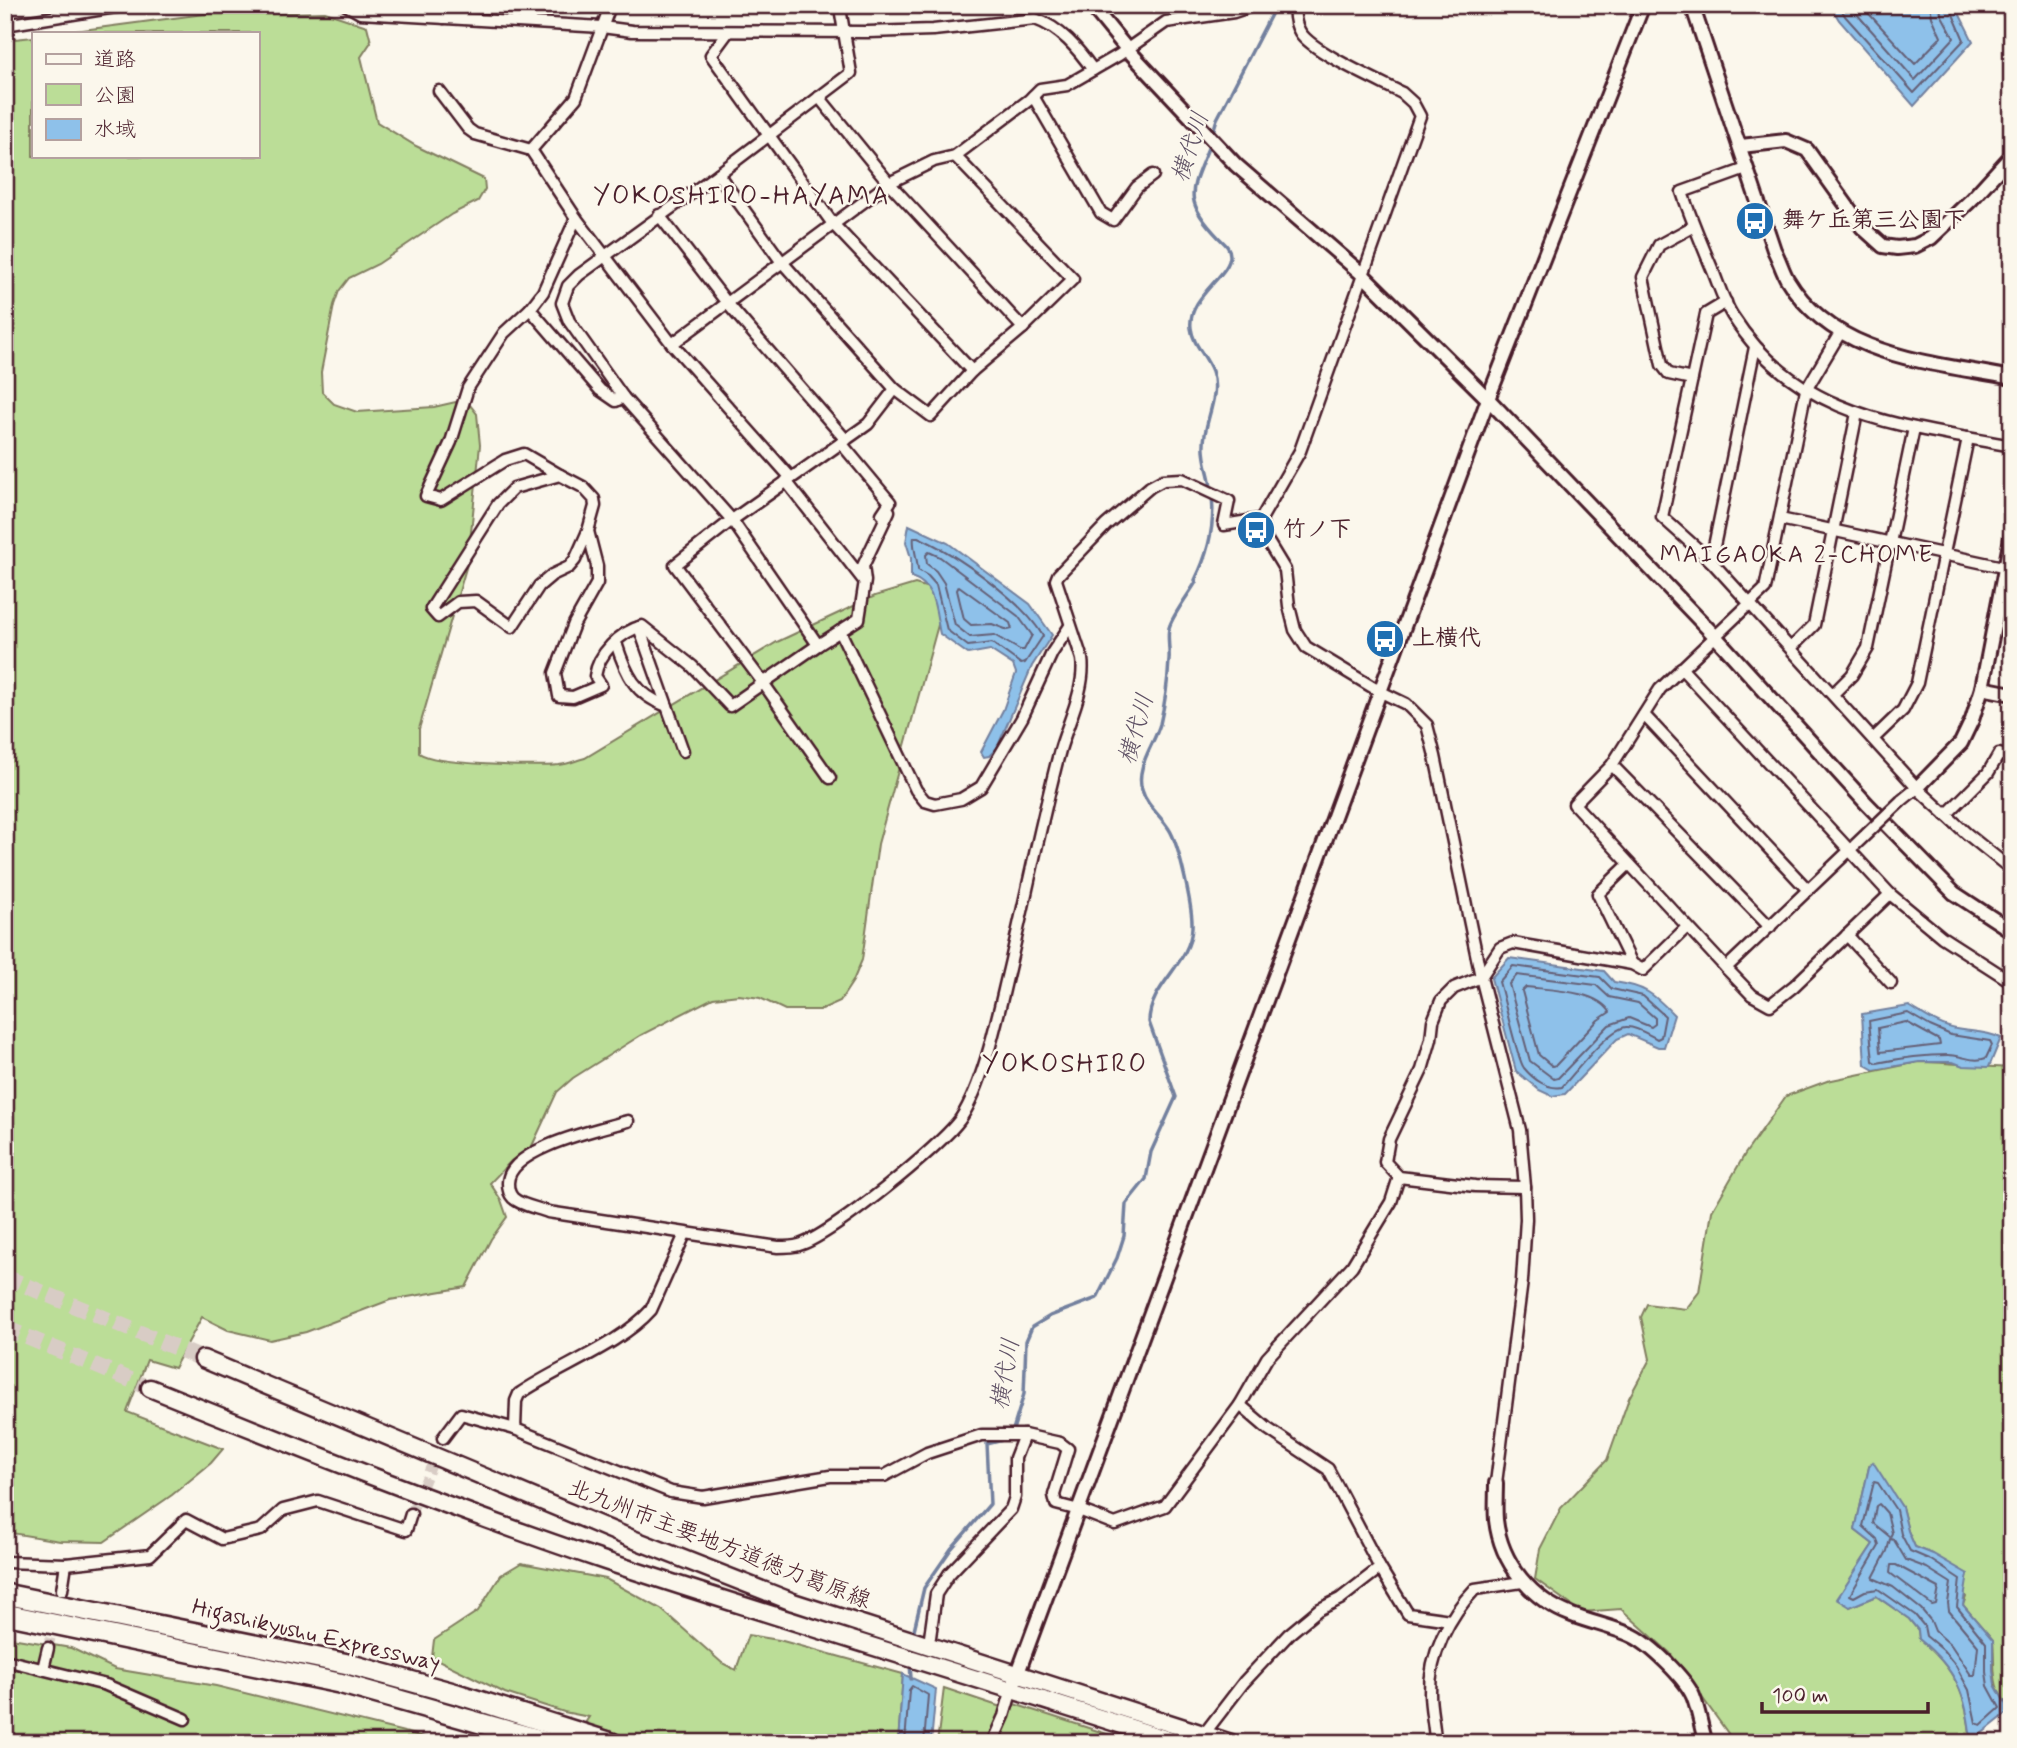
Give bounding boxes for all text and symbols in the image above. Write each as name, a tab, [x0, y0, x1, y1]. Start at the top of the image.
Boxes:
legend	[32, 32, 259, 158]
text: 道路	[94, 46, 136, 74]
text: 公園	[94, 82, 136, 110]
water label: 横代川	[1165, 108, 1217, 186]
text: 水域	[94, 116, 136, 144]
district label: YOKOSHIRO-HAYAMA	[593, 180, 891, 214]
bus stop icon: 舞ケ丘第三公園下	[1734, 200, 1776, 242]
place label: 舞ケ丘第三公園下	[1782, 206, 1966, 236]
bus stop icon: 竹ノ下	[1235, 509, 1277, 551]
place label: 竹ノ下	[1283, 515, 1352, 545]
district label: MAIGAOKA 2-CHOME	[1660, 540, 1934, 571]
bus stop icon: 上横代	[1364, 618, 1406, 660]
place label: 上横代	[1412, 624, 1481, 654]
water label: 横代川	[1112, 690, 1162, 768]
district label: YOKOSHIRO	[982, 1048, 1148, 1082]
water label: 横代川	[984, 1336, 1028, 1412]
street label: 北九州市主要地方道徳力葛原線	[563, 1473, 875, 1617]
street label: Higashikyushu Expressway	[188, 1593, 443, 1681]
scale bar	[1762, 1671, 1928, 1715]
text: 100 m	[1772, 1682, 1828, 1710]

